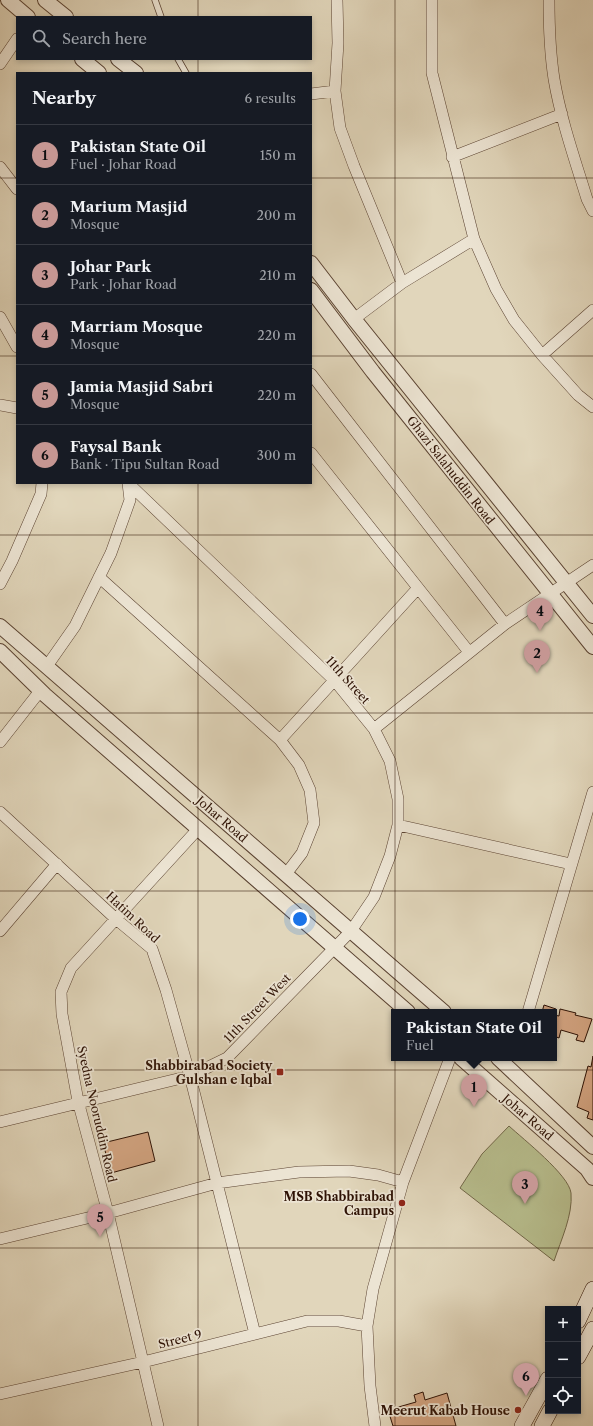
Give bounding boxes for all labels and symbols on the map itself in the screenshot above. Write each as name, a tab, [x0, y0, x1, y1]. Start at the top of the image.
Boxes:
street label: Ghazi Salahuddin Road	[404, 413, 498, 528]
pin: 4	[527, 598, 553, 631]
pin: 2	[524, 640, 550, 673]
street label: 11th Street	[323, 653, 374, 708]
street label: Johar Road	[192, 791, 251, 846]
street label: Hatim Road	[103, 888, 164, 946]
your location	[290, 909, 310, 929]
street label: 11th Street West	[220, 970, 294, 1046]
street label: Syedna Nooruddin Road	[74, 1044, 120, 1184]
place label: Shabbirabad Society Gulshan e Iqbal	[145, 1058, 273, 1087]
marker: Shabbirabad Society Gulshan e Iqbal	[275, 1067, 285, 1077]
pin: 1	[461, 1074, 487, 1107]
street label: Johar Road	[498, 1089, 557, 1144]
pin: 3	[512, 1171, 538, 1204]
place label: MSB Shabbirabad Campus	[283, 1189, 394, 1218]
marker: MSB Shabbirabad Campus	[397, 1198, 407, 1208]
pin: 5	[87, 1204, 113, 1237]
street label: Street 9	[157, 1326, 203, 1352]
pin: 6	[513, 1363, 539, 1396]
place label: Meerut Kabab House	[380, 1403, 510, 1418]
marker: Meerut Kabab House	[513, 1405, 523, 1415]

